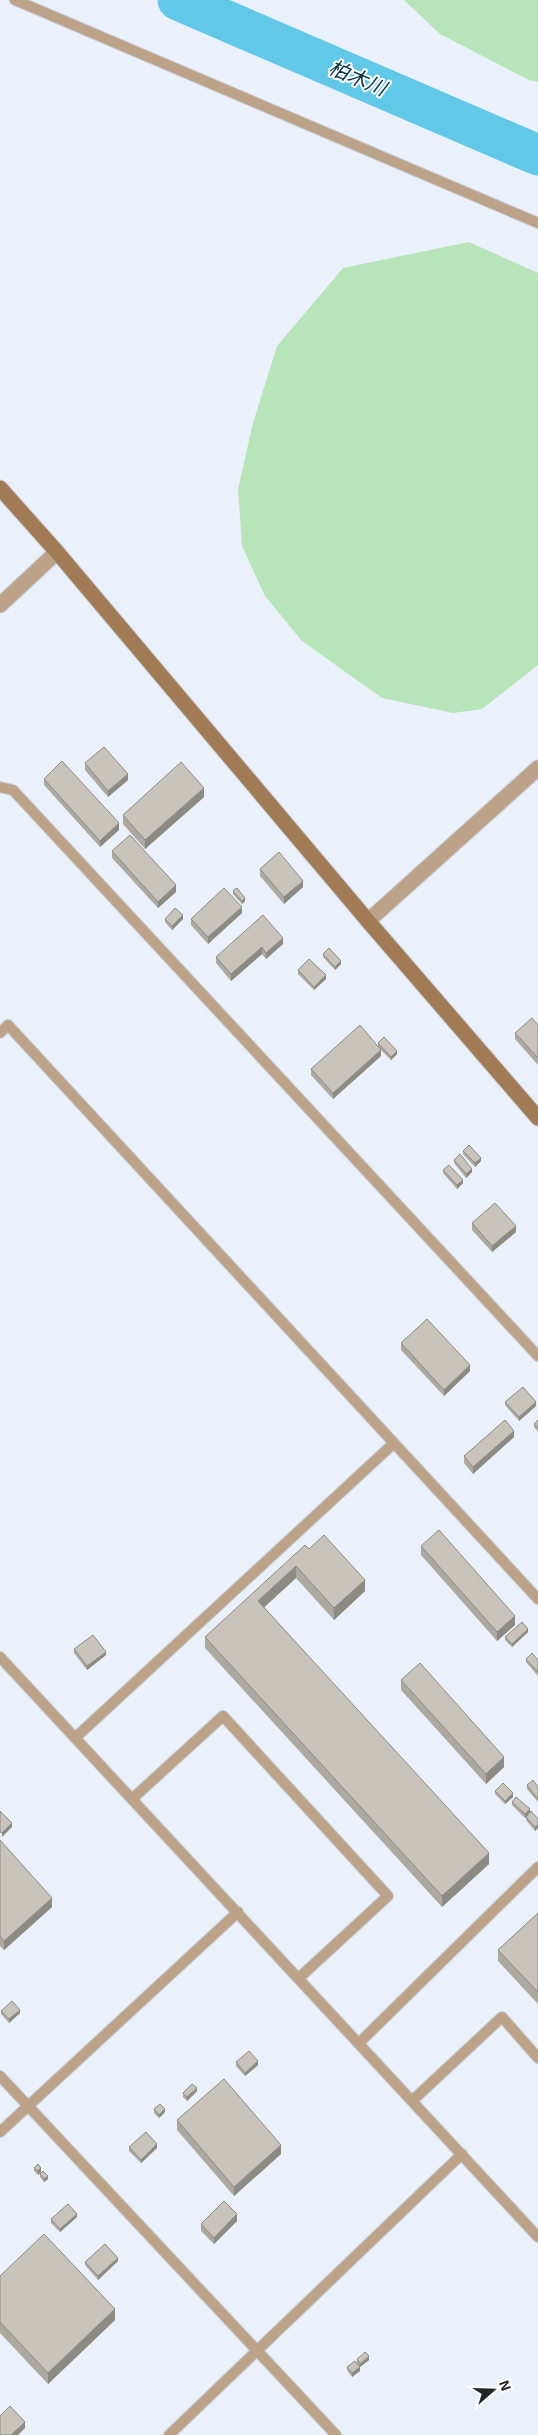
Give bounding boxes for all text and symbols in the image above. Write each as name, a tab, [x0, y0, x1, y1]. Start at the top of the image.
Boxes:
water label: 柏木川	[326, 54, 392, 101]
north arrow	[468, 2365, 518, 2415]
text: N	[496, 2378, 515, 2393]

